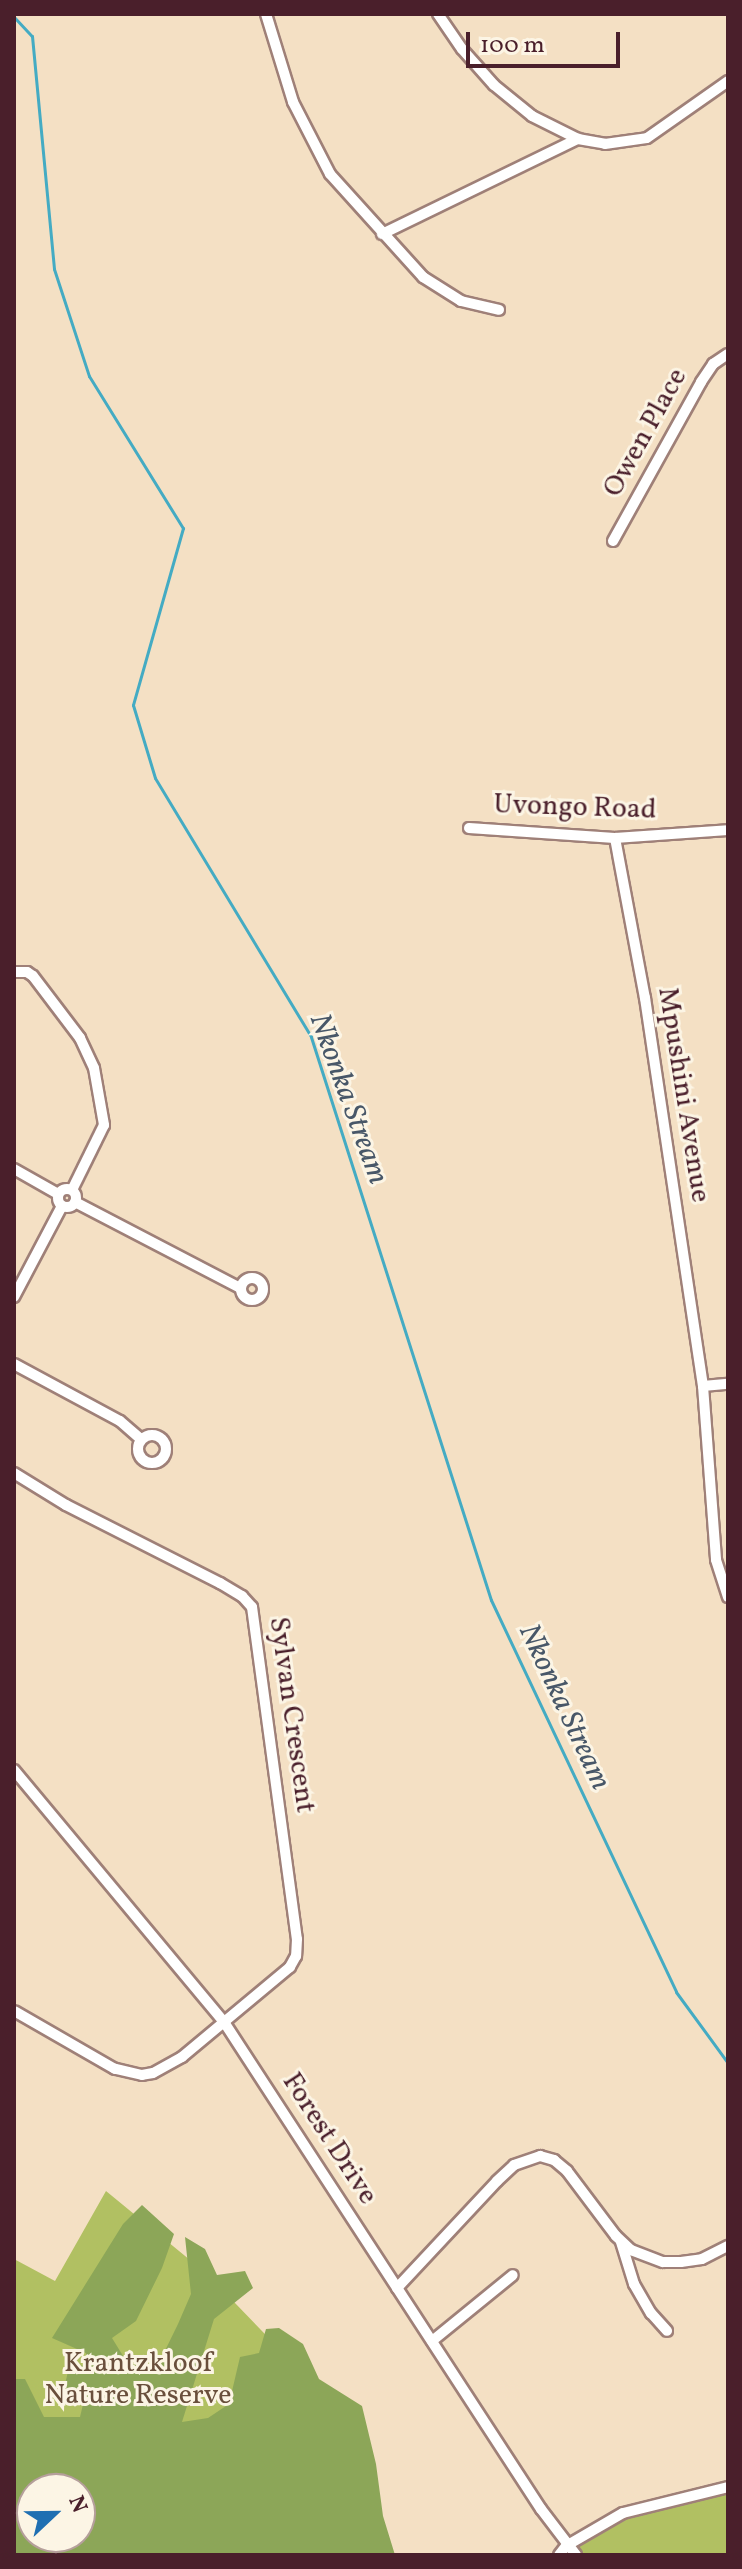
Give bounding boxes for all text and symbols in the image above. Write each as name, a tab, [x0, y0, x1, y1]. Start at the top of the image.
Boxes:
scale bar	[470, 16, 624, 66]
text: 100 m	[480, 29, 545, 63]
street label: Owen Place	[597, 363, 695, 503]
street label: Uvongo Road	[493, 788, 657, 828]
street label: Mpushini Avenue	[649, 985, 717, 1205]
water label: Nkonka Stream	[300, 1009, 396, 1189]
street label: Sylvan Crescent	[261, 1615, 321, 1815]
water label: Nkonka Stream	[510, 1618, 618, 1796]
street label: Forest Drive	[274, 2067, 384, 2211]
park label: Krantzkloof Nature Reserve	[44, 2347, 232, 2413]
north arrow	[16, 2473, 96, 2553]
text: N	[59, 2491, 94, 2518]

